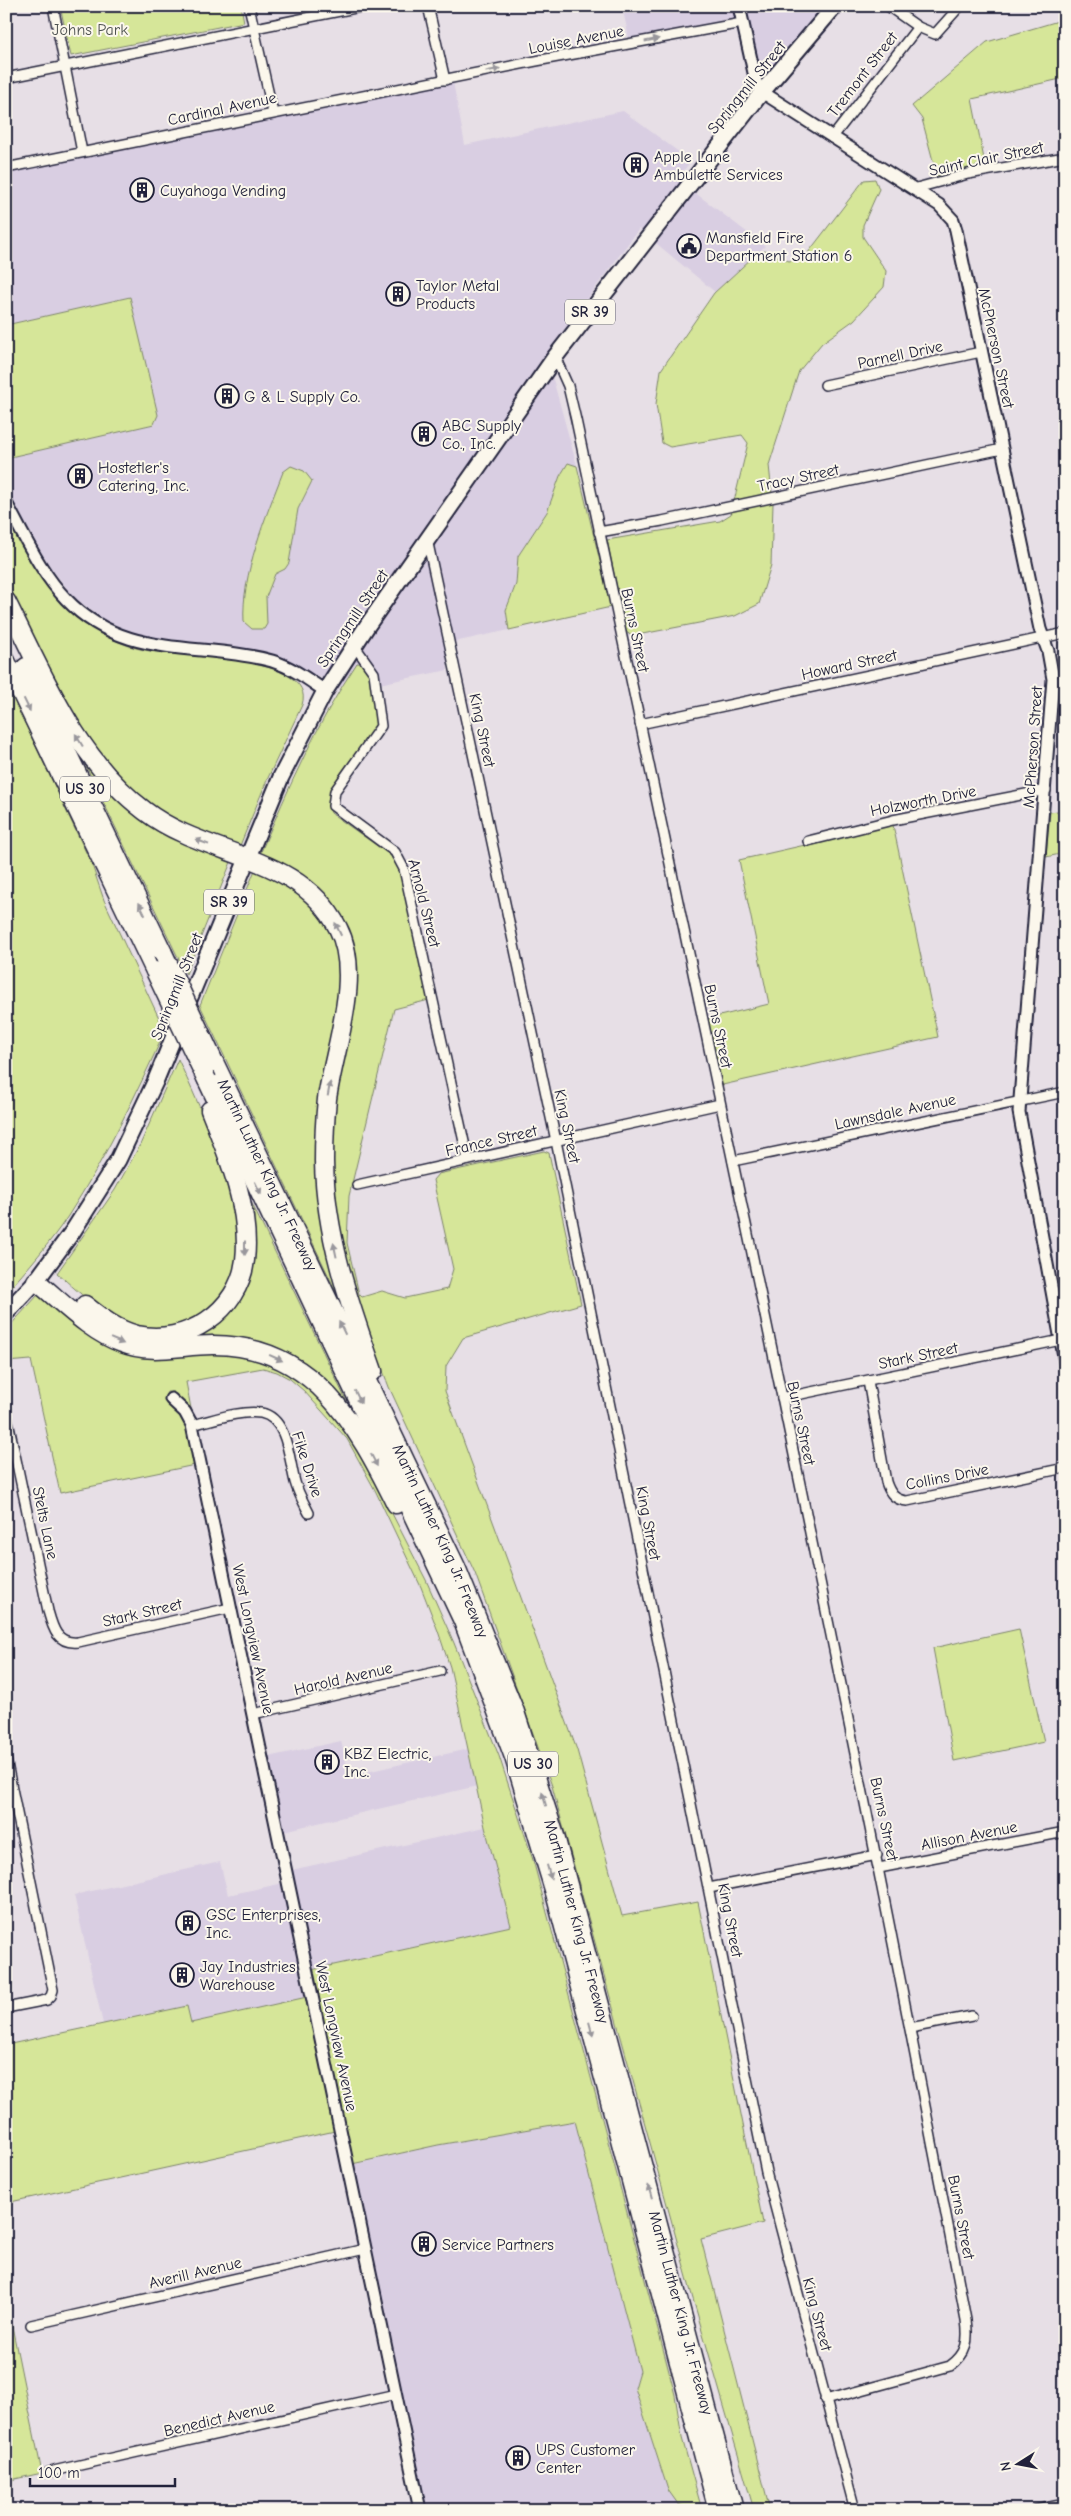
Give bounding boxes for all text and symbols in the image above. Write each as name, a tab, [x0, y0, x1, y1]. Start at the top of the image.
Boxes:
park label: Johns Park	[52, 21, 128, 39]
street label: Louise Avenue	[527, 22, 625, 58]
street label: Tremont Street	[824, 28, 902, 121]
one-way arrow	[645, 36, 660, 44]
street label: Springmill Street	[704, 37, 790, 138]
one-way arrow	[485, 66, 501, 74]
street label: Cardinal Avenue	[166, 89, 278, 129]
street label: Saint Clair Street	[927, 138, 1045, 180]
place label: Apple Lane Ambulette Services	[654, 148, 783, 184]
building icon: Apple Lane Ambulette Services	[623, 152, 649, 178]
building icon: Cuyahoga Vending	[129, 177, 155, 203]
place label: Cuyahoga Vending	[160, 182, 286, 200]
place label: Mansfield Fire Department Station 6	[706, 229, 853, 265]
public building icon: Mansfield Fire Department Station 6	[676, 233, 702, 259]
place label: Taylor Metal Products	[416, 277, 499, 313]
building icon: Taylor Metal Products	[385, 281, 411, 307]
street label: McPherson Street	[974, 286, 1018, 410]
road number: SR 39	[565, 300, 615, 324]
street label: Parnell Drive	[856, 337, 944, 373]
building icon: G & L Supply Co.	[214, 383, 240, 409]
place label: G & L Supply Co.	[244, 388, 360, 406]
place label: ABC Supply Co., Inc.	[442, 417, 522, 453]
building icon: ABC Supply Co., Inc.	[411, 421, 437, 447]
place label: Hostetler's Catering, Inc.	[98, 459, 189, 495]
street label: Tracy Street	[756, 460, 841, 495]
building icon: Hostetler's Catering, Inc.	[67, 463, 93, 489]
street label: Springmill Street	[314, 566, 392, 671]
street label: Burns Street	[617, 587, 653, 674]
street label: Howard Street	[800, 646, 899, 684]
street label: McPherson Street	[1020, 685, 1046, 809]
street label: King Street	[465, 691, 499, 769]
one-way arrow	[24, 698, 32, 712]
one-way arrow	[74, 733, 83, 747]
road number: US 30	[60, 776, 110, 802]
street label: Holzworth Drive	[869, 782, 978, 820]
one-way arrow	[195, 837, 209, 845]
street label: Arnold Street	[404, 857, 444, 950]
road number: SR 39	[204, 890, 254, 914]
one-way arrow	[138, 902, 146, 916]
one-way arrow	[334, 922, 342, 937]
street label: Springmill Street	[147, 930, 207, 1043]
street label: Burns Street	[700, 983, 736, 1070]
street label: Martin Luther King Jr. Freeway	[213, 1076, 321, 1275]
one-way arrow	[326, 1080, 334, 1096]
street label: King Street	[550, 1087, 584, 1165]
street label: Lawnsdale Avenue	[833, 1090, 957, 1134]
street label: France Street	[444, 1122, 539, 1160]
one-way arrow	[254, 1180, 262, 1195]
one-way arrow	[241, 1240, 249, 1256]
one-way arrow	[331, 1242, 339, 1258]
one-way arrow	[338, 1321, 346, 1335]
one-way arrow	[110, 1337, 125, 1345]
street label: Stark Street	[877, 1339, 960, 1373]
one-way arrow	[269, 1355, 283, 1363]
street label: Burns Street	[783, 1380, 819, 1467]
one-way arrow	[354, 1390, 362, 1404]
street label: Fike Drive	[288, 1429, 326, 1499]
street label: Martin Luther King Jr. Freeway	[389, 1442, 492, 1641]
one-way arrow	[370, 1453, 378, 1468]
street label: Collins Drive	[904, 1460, 990, 1494]
street label: King Street	[632, 1484, 664, 1562]
street label: Stelts Lane	[29, 1485, 62, 1561]
street label: West Longview Avenue	[228, 1563, 278, 1716]
street label: Stark Street	[101, 1595, 184, 1631]
street label: Harold Avenue	[292, 1659, 394, 1699]
place label: KBZ Electric, Inc.	[344, 1745, 431, 1781]
building icon: KBZ Electric, Inc.	[314, 1749, 340, 1775]
road number: US 30	[508, 1752, 558, 1776]
street label: Burns Street	[866, 1776, 902, 1863]
one-way arrow	[539, 1791, 547, 1806]
street label: Martin Luther King Jr. Freeway	[540, 1817, 613, 2026]
street label: Allison Avenue	[919, 1818, 1019, 1854]
one-way arrow	[545, 1865, 553, 1880]
street label: King Street	[714, 1881, 746, 1959]
place label: GSC Enterprises, Inc.	[206, 1906, 321, 1942]
building icon: GSC Enterprises, Inc.	[175, 1910, 201, 1936]
place label: Jay Industries Warehouse	[200, 1958, 296, 1994]
street label: West Longview Avenue	[311, 1960, 361, 2113]
building icon: Jay Industries Warehouse	[169, 1962, 195, 1988]
one-way arrow	[587, 2022, 595, 2037]
street label: Burns Street	[944, 2174, 978, 2261]
one-way arrow	[646, 2185, 654, 2200]
street label: Martin Luther King Jr. Freeway	[645, 2209, 717, 2418]
building icon: Service Partners	[411, 2231, 437, 2257]
place label: Service Partners	[442, 2236, 554, 2254]
street label: Averill Avenue	[147, 2254, 243, 2292]
street label: King Street	[799, 2276, 836, 2353]
street label: Benedict Avenue	[162, 2397, 276, 2440]
north arrow	[994, 2438, 1044, 2488]
place label: UPS Customer Center	[536, 2441, 636, 2477]
building icon: UPS Customer Center	[505, 2445, 531, 2471]
scale bar	[30, 2456, 175, 2488]
text: N	[997, 2460, 1015, 2472]
text: 100 m	[38, 2464, 80, 2482]

